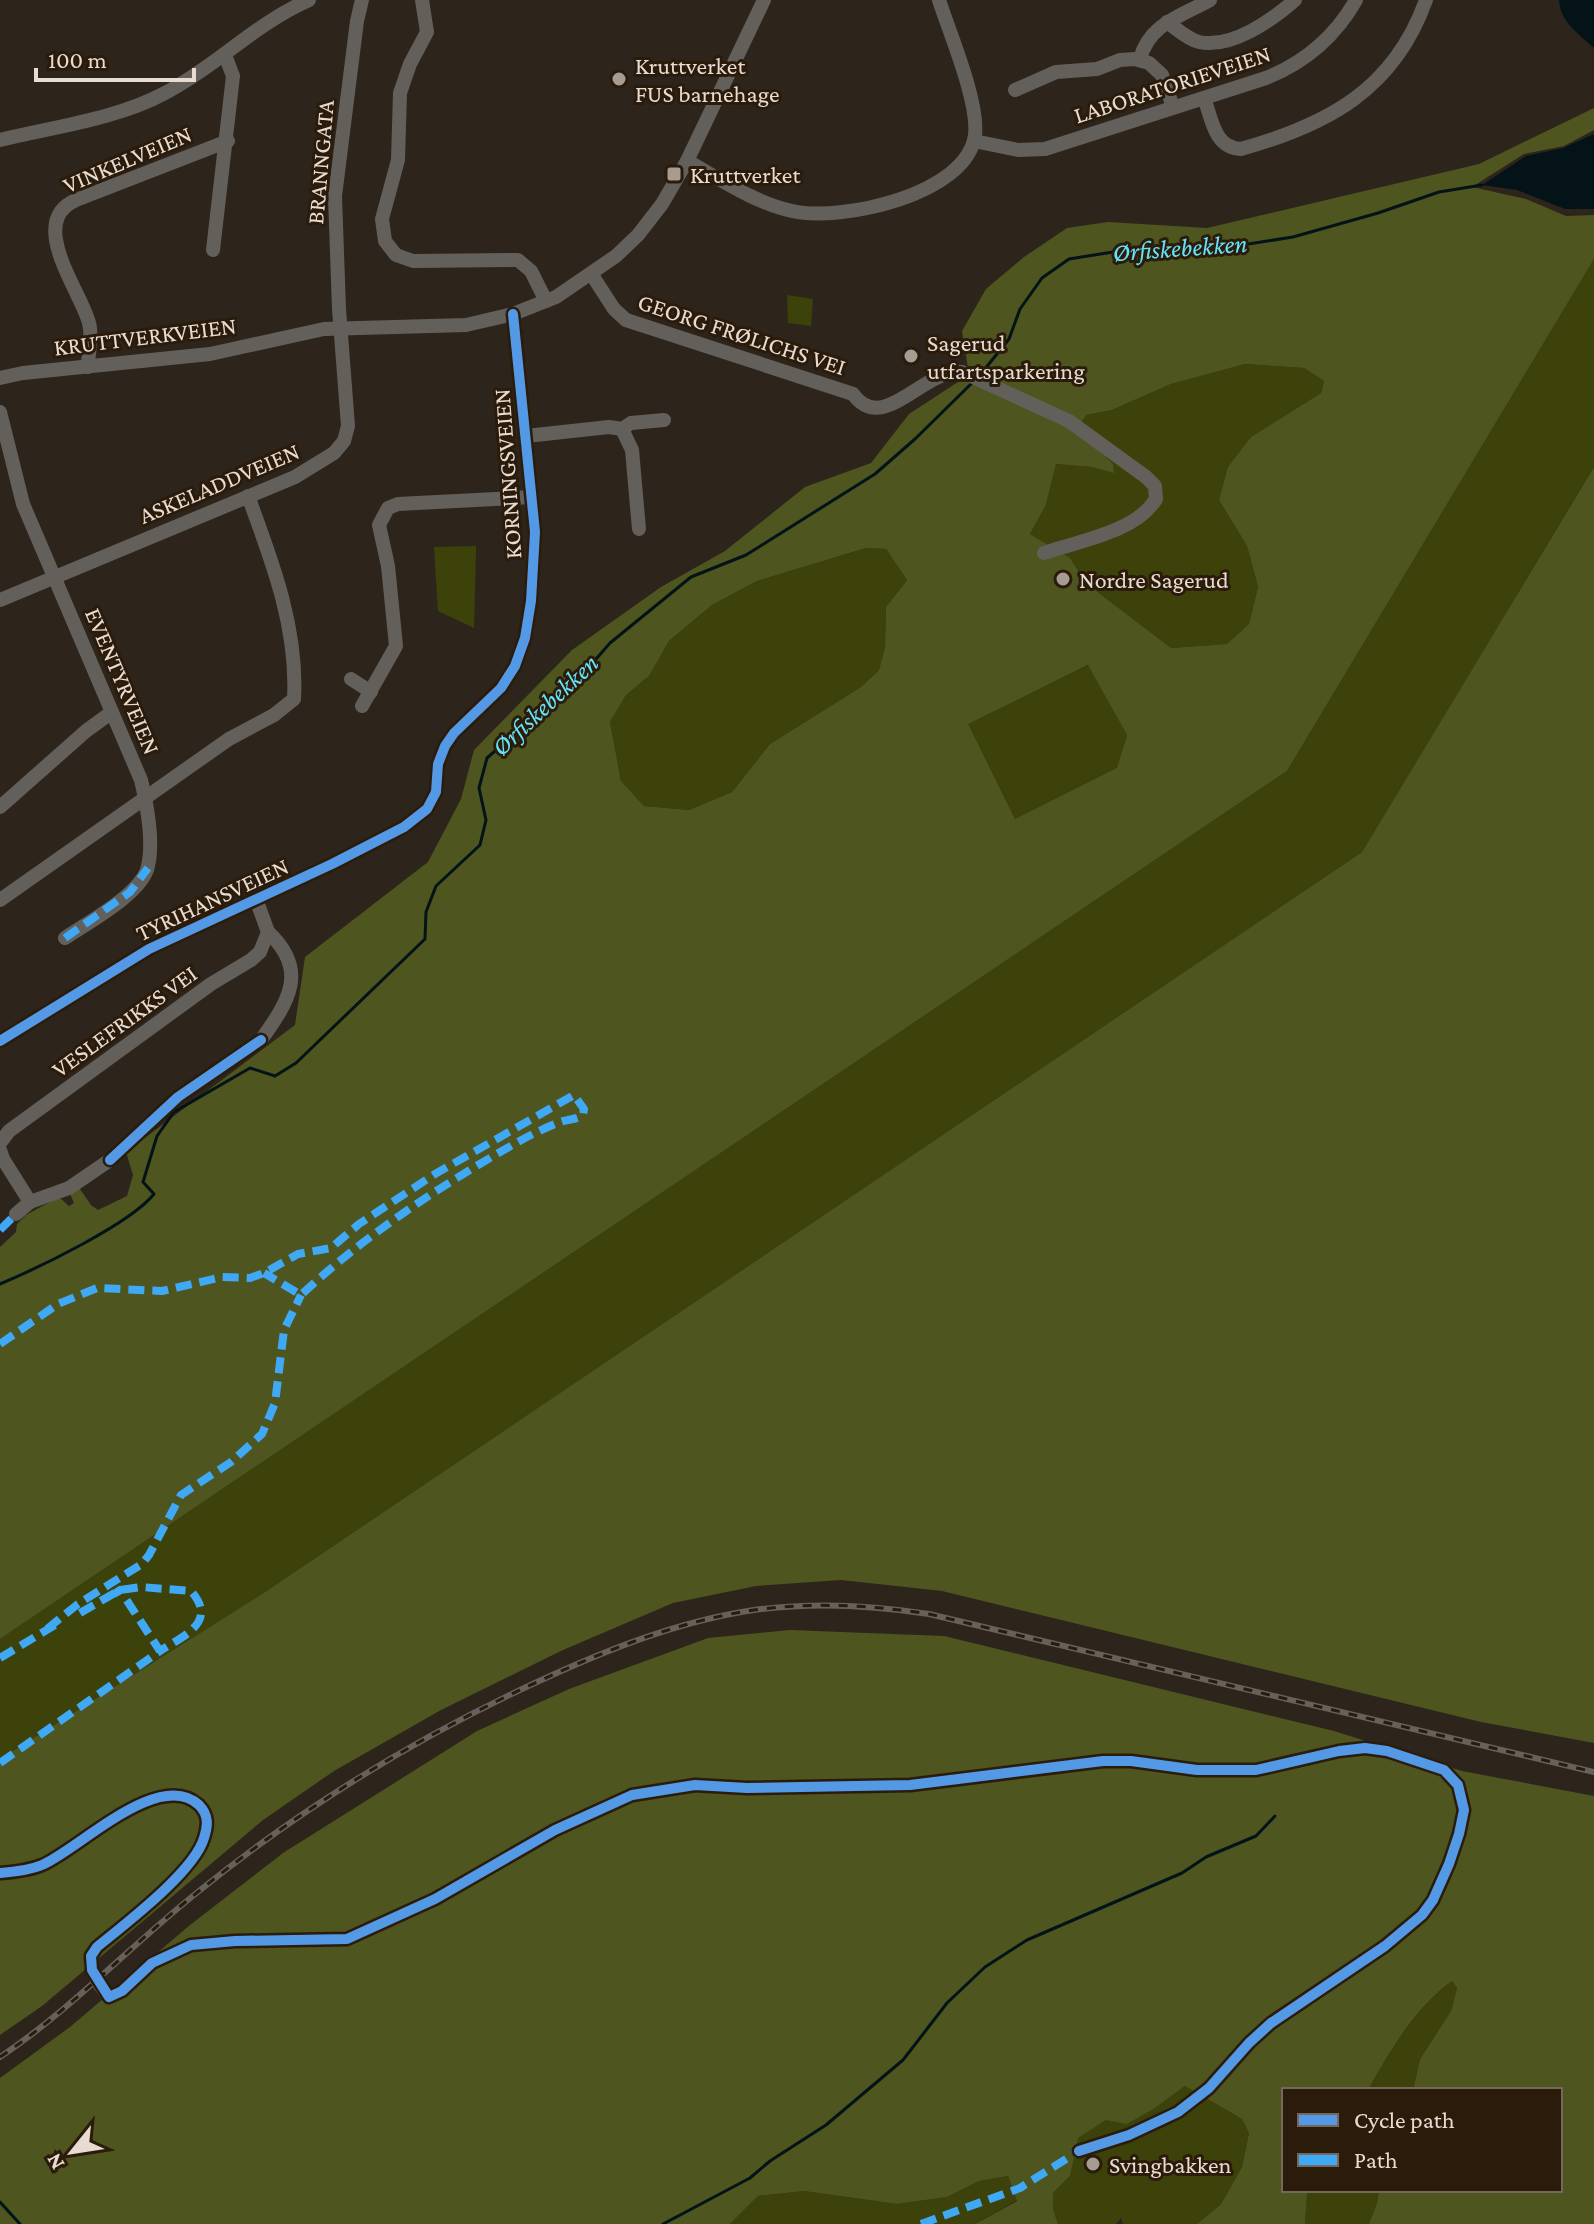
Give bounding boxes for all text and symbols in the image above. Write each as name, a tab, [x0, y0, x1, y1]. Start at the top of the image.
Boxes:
scale bar	[36, 32, 194, 82]
street label: LABORATORIEVEIEN	[1070, 39, 1274, 129]
text: 100 m	[48, 46, 107, 73]
place label: Kruttverket FUS barnehage	[635, 52, 780, 107]
marker: Kruttverket FUS barnehage	[610, 70, 628, 88]
street label: BRANNGATA	[301, 98, 339, 225]
street label: VINKELVEIEN	[59, 120, 195, 198]
place label: Kruttverket	[690, 161, 801, 188]
marker: Kruttverket	[665, 165, 683, 183]
water label: Ørfiskebekken	[1112, 229, 1248, 267]
street label: GEORG FRØLICHS VEI	[635, 288, 849, 380]
street label: KRUTTVERKVEIEN	[52, 311, 238, 361]
place label: Sagerud utfartsparkering	[927, 329, 1085, 384]
marker: Sagerud utfartsparkering	[902, 347, 920, 365]
street label: KORNINGSVEIEN	[488, 388, 526, 560]
street label: ASKELADDVEIEN	[135, 437, 303, 529]
place label: Nordre Sagerud	[1079, 566, 1229, 593]
marker: Nordre Sagerud	[1054, 570, 1072, 588]
street label: EVENTYRVEIEN	[80, 604, 166, 758]
water label: Ørfiskebekken	[486, 648, 604, 762]
street label: TYRIHANSVEIEN	[131, 852, 293, 946]
street label: VESLEFRIKKS VEI	[46, 959, 202, 1083]
legend	[1282, 2088, 1562, 2192]
text: Cycle path	[1354, 2106, 1455, 2133]
north arrow	[32, 2112, 112, 2192]
text: Path	[1354, 2146, 1398, 2173]
text: N	[41, 2149, 70, 2174]
place label: Svingbakken	[1109, 2151, 1232, 2178]
marker: Svingbakken	[1084, 2155, 1102, 2173]

